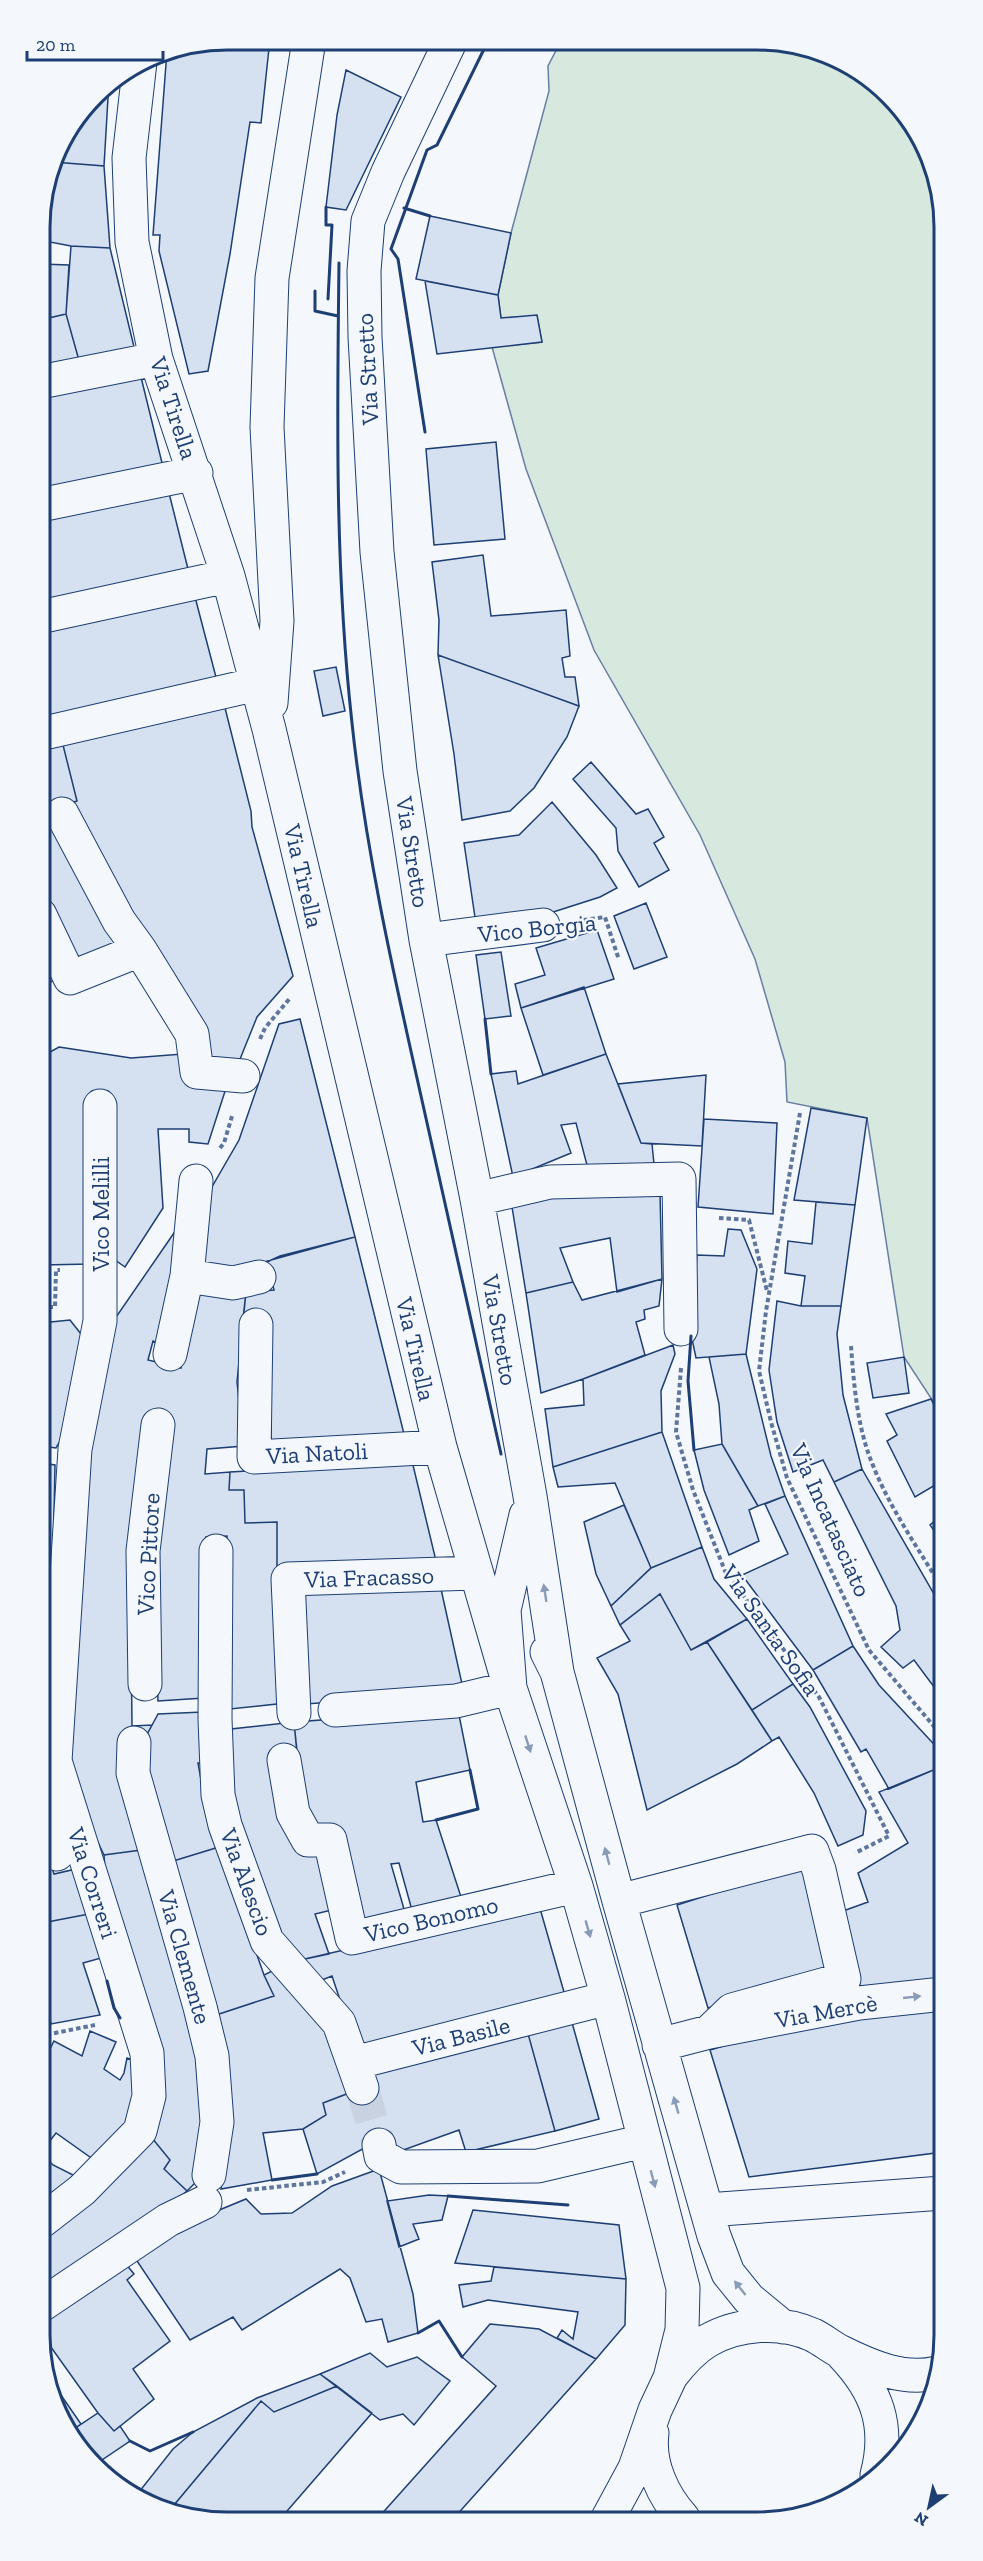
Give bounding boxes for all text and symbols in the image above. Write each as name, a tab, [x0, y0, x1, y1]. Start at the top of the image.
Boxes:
scale bar	[27, 24, 164, 62]
text: 20 m	[36, 34, 76, 56]
street label: Via Stretto	[350, 312, 384, 427]
street label: Via Tirella	[144, 352, 204, 463]
street label: Via Stretto	[390, 793, 436, 910]
street label: Via Tirella	[278, 820, 330, 931]
street label: Vico Borgia	[475, 907, 598, 949]
street label: Vico Melilli	[86, 1156, 115, 1273]
street label: Via Stretto	[476, 1271, 524, 1388]
street label: Via Tirella	[390, 1293, 442, 1404]
street label: Via Natoli	[264, 1436, 369, 1470]
street label: Via Incatasciato	[784, 1438, 878, 1601]
street label: Vico Pittore	[130, 1492, 166, 1617]
street label: Via Santa Sofia	[715, 1558, 827, 1701]
street label: Via Fracasso	[303, 1560, 434, 1594]
one-way arrow	[540, 1584, 549, 1603]
one-way arrow	[524, 1735, 534, 1753]
street label: Via Correri	[61, 1823, 125, 1942]
street label: Via Alescio	[214, 1823, 280, 1940]
one-way arrow	[602, 1847, 611, 1865]
street label: Via Clemente	[152, 1886, 218, 2027]
street label: Vico Bonomo	[360, 1890, 501, 1949]
one-way arrow	[584, 1920, 593, 1938]
street label: Via Mercè	[772, 1988, 879, 2034]
one-way arrow	[902, 1992, 921, 2002]
street label: Via Basile	[408, 2010, 513, 2062]
one-way arrow	[671, 2096, 681, 2114]
one-way arrow	[649, 2170, 659, 2188]
one-way arrow	[734, 2280, 747, 2296]
north arrow	[899, 2477, 959, 2537]
text: N	[911, 2508, 931, 2530]

